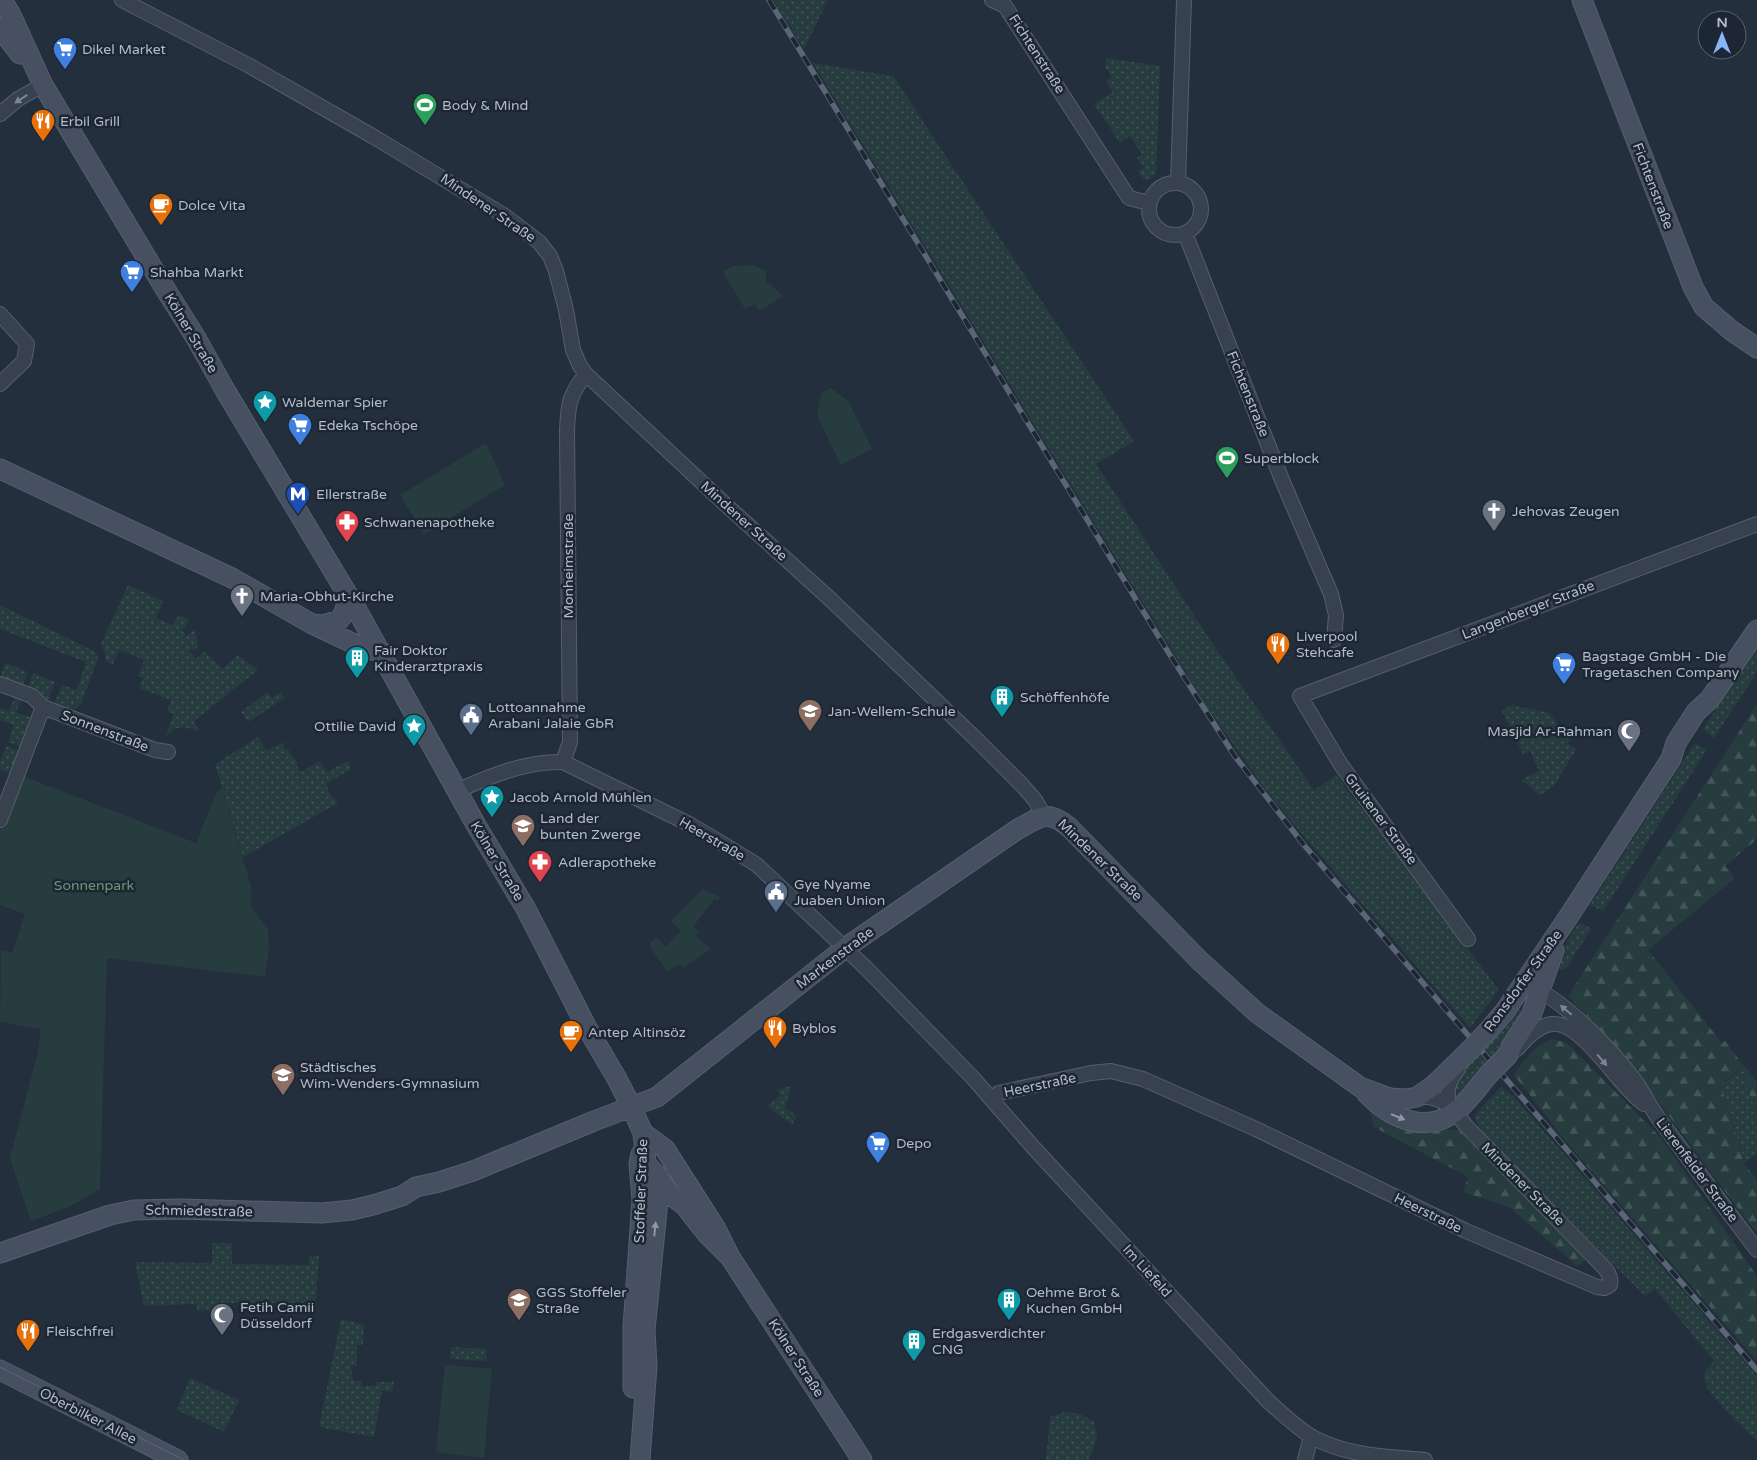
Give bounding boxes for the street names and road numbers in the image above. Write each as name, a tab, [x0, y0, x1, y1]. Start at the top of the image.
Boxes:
street label: Fichtenstraße	[1005, 11, 1069, 97]
street label: Fichtenstraße	[1629, 140, 1677, 232]
street label: Mindener Straße	[437, 170, 539, 246]
street label: Kölner Straße	[160, 290, 222, 376]
street label: Fichtenstraße	[1223, 349, 1273, 439]
street label: Mindener Straße	[697, 478, 791, 564]
street label: Monheimstraße	[560, 514, 577, 618]
street label: Langenberger Straße	[1459, 577, 1597, 643]
street label: Sonnenstraße	[59, 707, 151, 756]
street label: Gruitener Straße	[1341, 770, 1421, 868]
street label: Heerstraße	[676, 813, 748, 865]
street label: Mindener Straße	[1054, 815, 1146, 905]
street label: Kölner Straße	[466, 818, 528, 904]
street label: Markenstraße	[793, 923, 877, 993]
street label: Ronsdorfer Straße	[1480, 927, 1566, 1035]
street label: Heerstraße	[1002, 1069, 1078, 1101]
street label: Lierenfelder Straße	[1652, 1114, 1742, 1226]
street label: Stoffeler Straße	[631, 1139, 651, 1243]
street label: Mindener Straße	[1478, 1139, 1568, 1229]
street label: Heerstraße	[1391, 1189, 1465, 1237]
street label: Schmiedestraße	[145, 1202, 253, 1220]
street label: Im Liefeld	[1119, 1241, 1175, 1301]
street label: Kölner Straße	[764, 1316, 828, 1400]
street label: Oberbilker Allee	[37, 1384, 139, 1448]

